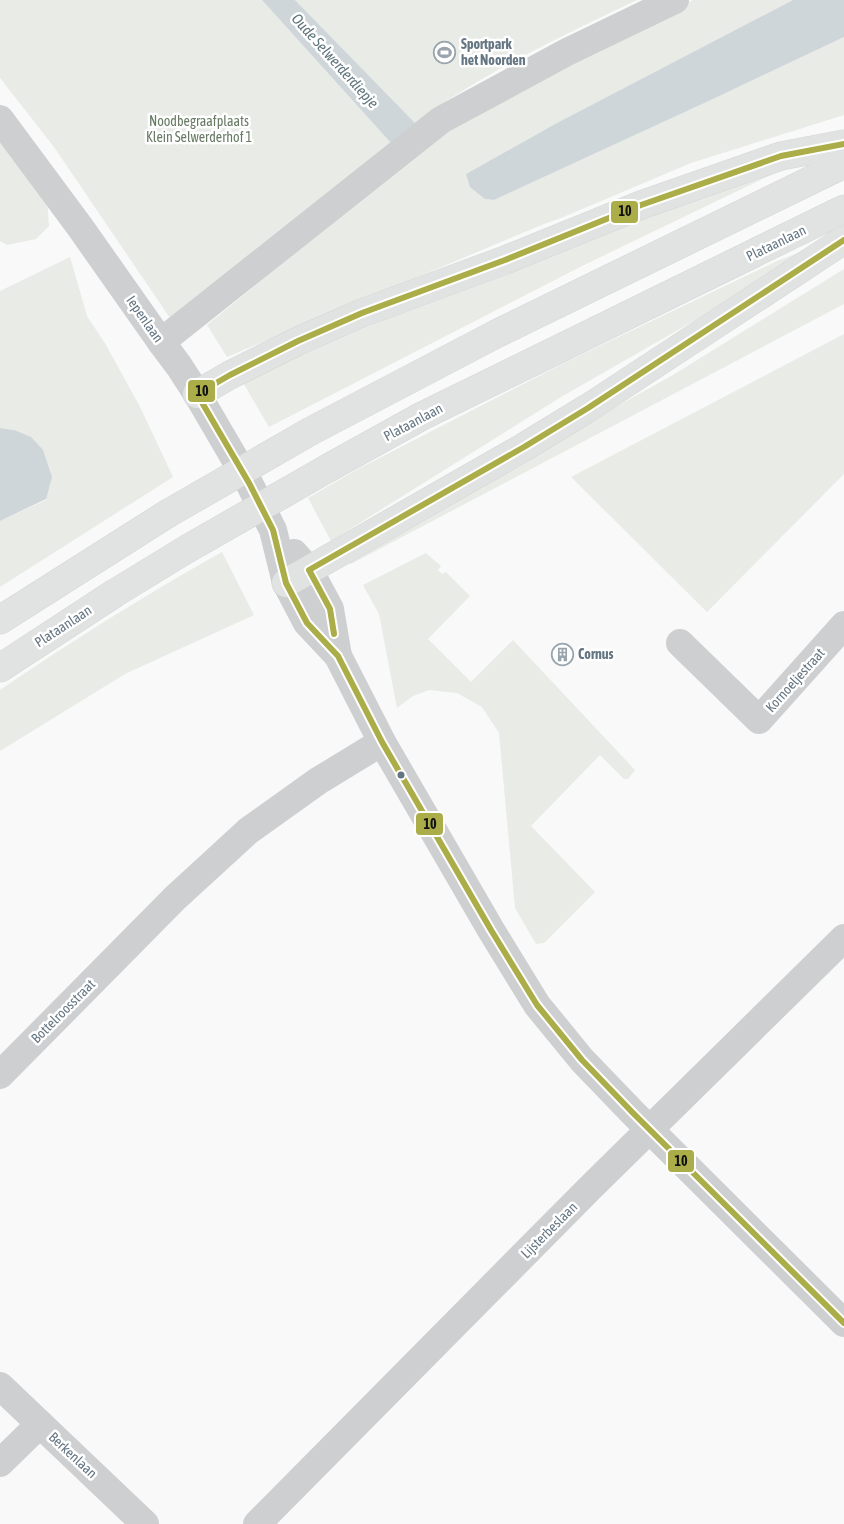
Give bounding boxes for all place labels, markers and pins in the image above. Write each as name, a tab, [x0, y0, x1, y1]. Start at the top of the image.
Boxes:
place label: Sportpark het Noorden	[461, 36, 526, 68]
sports icon: Sportpark het Noorden	[433, 40, 457, 64]
building icon: Cornus	[550, 642, 574, 666]
place label: Cornus	[578, 646, 614, 662]
unlabelled marker	[396, 770, 406, 780]

